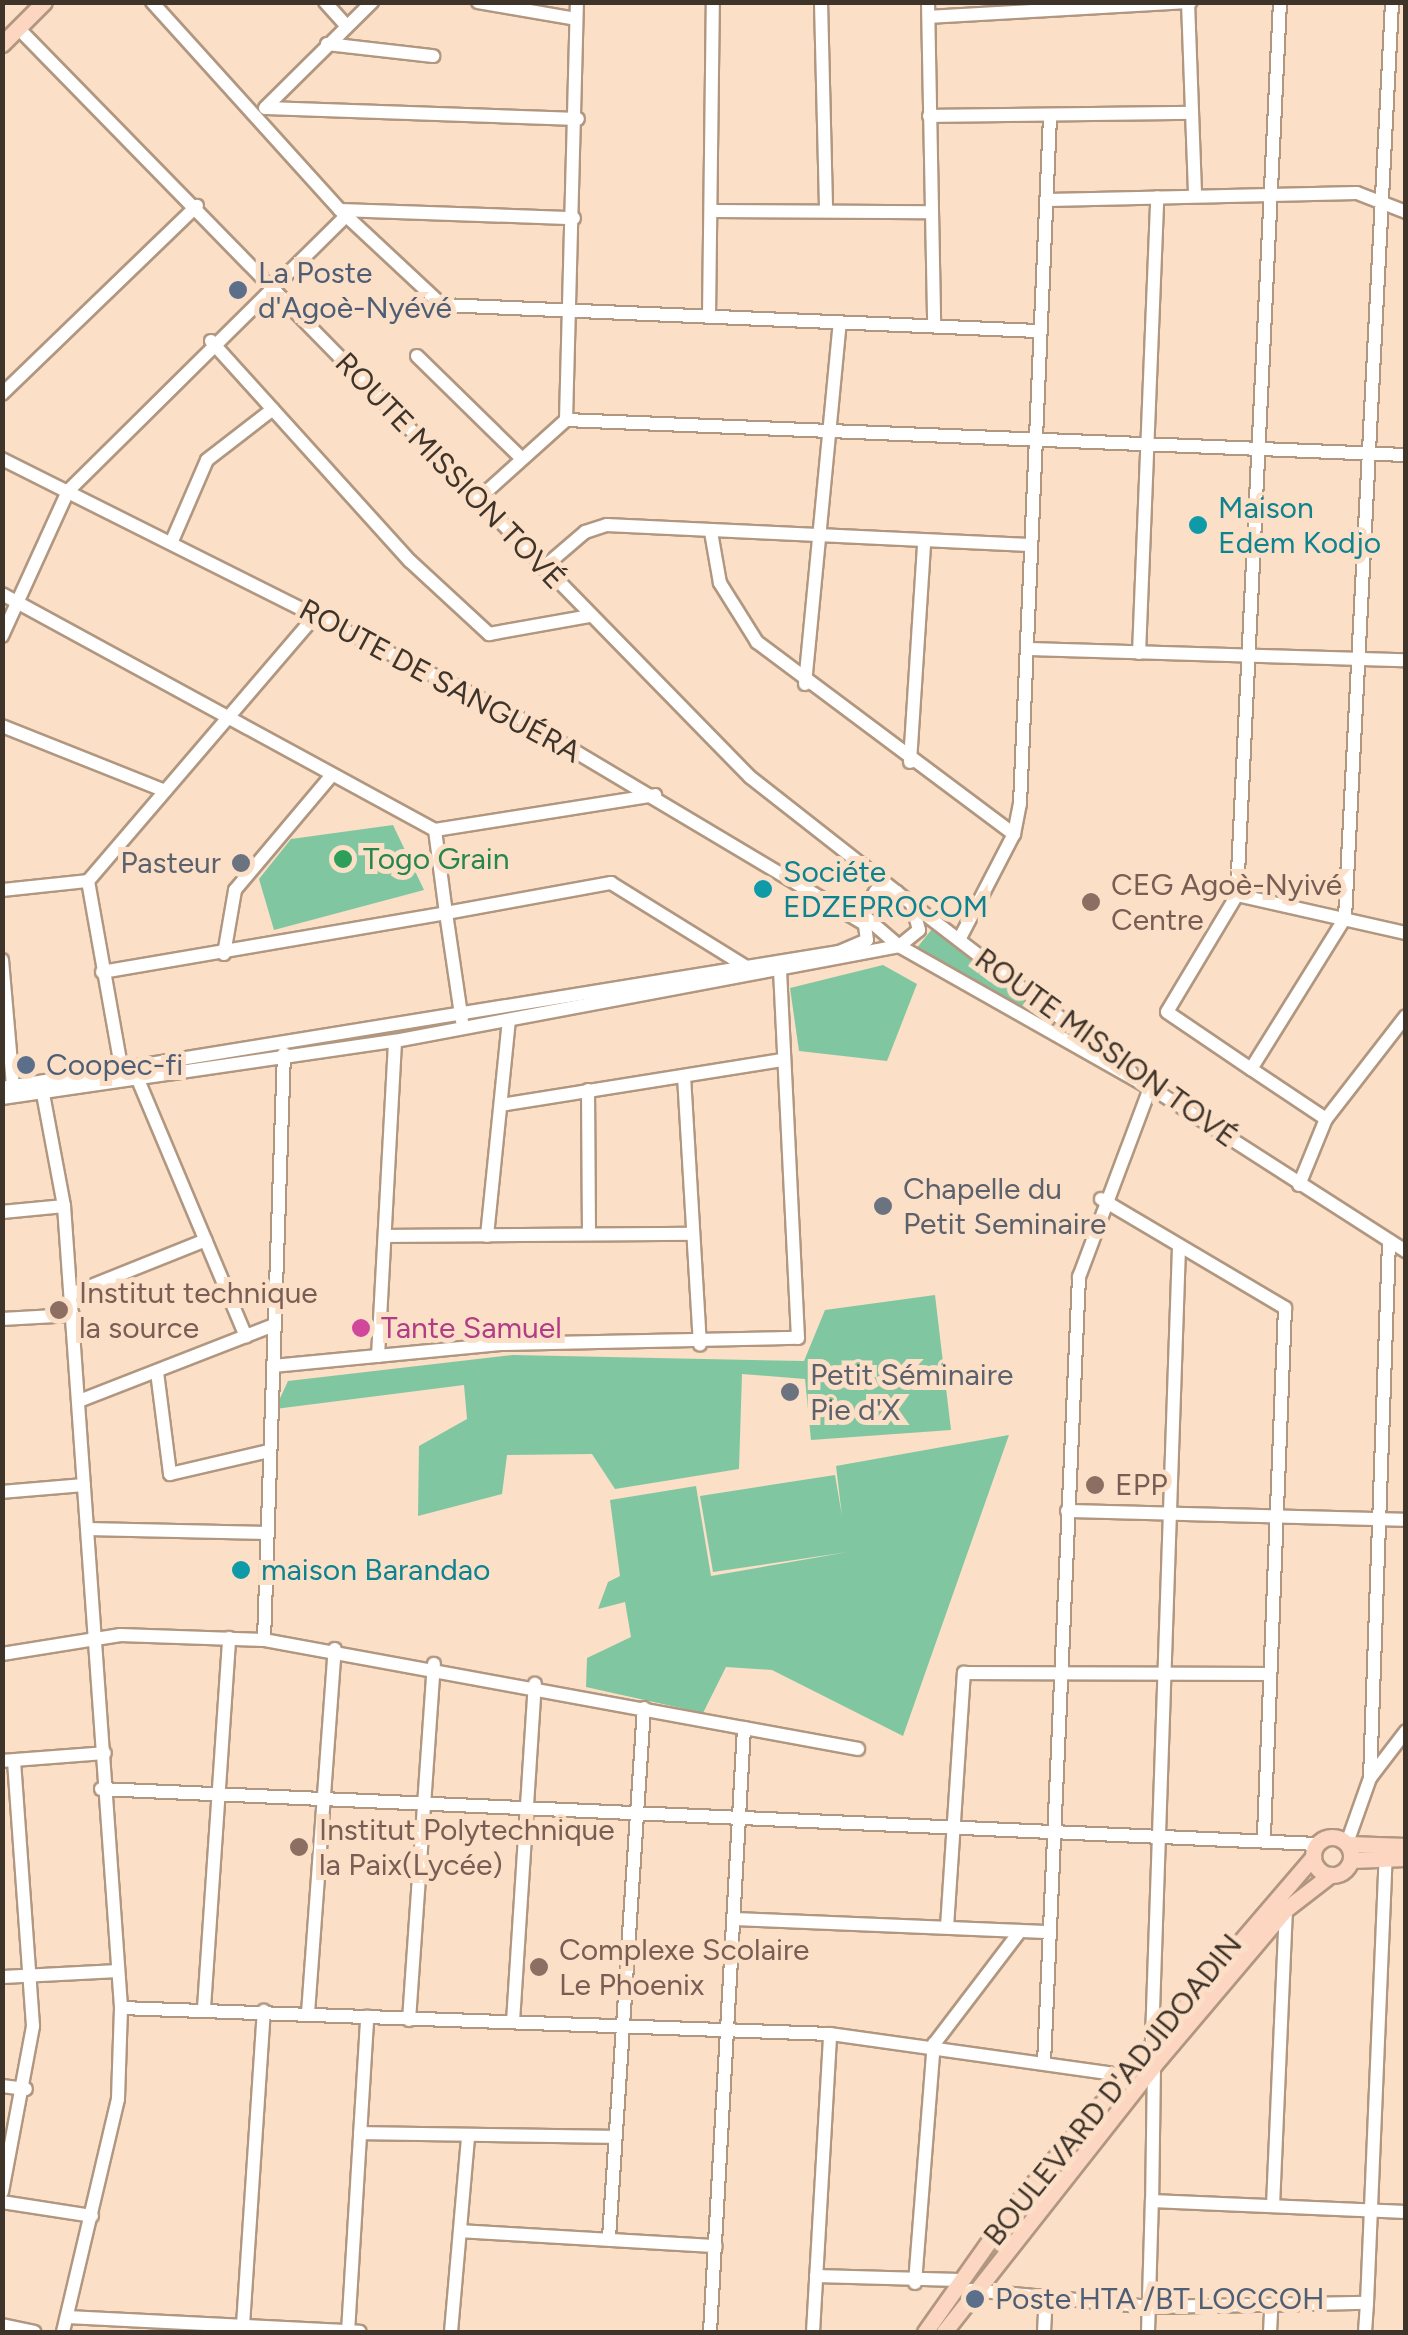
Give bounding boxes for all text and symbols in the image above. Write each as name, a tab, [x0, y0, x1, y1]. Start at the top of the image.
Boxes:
place label: La Poste d'Agoè-Nyévé	[258, 255, 452, 326]
marker: La Poste d'Agoè-Nyévé	[227, 279, 249, 301]
street label: ROUTE MISSION TOVÉ	[328, 345, 572, 597]
place label: Maison Edem Kodjo	[1218, 490, 1381, 560]
marker: Maison Edem Kodjo	[1187, 514, 1209, 536]
street label: ROUTE DE SANGUÉRA	[293, 592, 587, 770]
place label: Togo Grain	[363, 841, 509, 877]
place label: Pasteur	[120, 845, 221, 881]
marker: Togo Grain	[332, 848, 354, 870]
marker: Pasteur	[230, 852, 252, 874]
place label: Sociéte EDZEPROCOM	[783, 854, 988, 924]
place label: CEG Agoè-Nyivé Centre	[1111, 867, 1342, 938]
marker: Sociéte EDZEPROCOM	[752, 878, 774, 900]
marker: CEG Agoè-Nyivé Centre	[1080, 891, 1102, 913]
street label: ROUTE MISSION TOVÉ	[968, 941, 1244, 1155]
place label: Coopec-fi	[46, 1047, 183, 1083]
marker: Coopec-fi	[15, 1054, 37, 1076]
place label: Chapelle du Petit Seminaire	[903, 1171, 1106, 1242]
marker: Chapelle du Petit Seminaire	[872, 1195, 894, 1217]
place label: Institut technique la source	[79, 1275, 318, 1346]
marker: Institut technique la source	[48, 1299, 70, 1321]
place label: Tante Samuel	[381, 1310, 562, 1346]
marker: Tante Samuel	[350, 1317, 372, 1339]
place label: Petit Séminaire Pie d'X	[810, 1357, 1013, 1428]
marker: Petit Séminaire Pie d'X	[779, 1381, 801, 1403]
place label: EPP	[1115, 1467, 1167, 1503]
marker: EPP	[1084, 1474, 1106, 1496]
place label: maison Barandao	[261, 1552, 490, 1588]
marker: maison Barandao	[230, 1559, 252, 1581]
place label: Institut Polytechnique la Paix(Lycée)	[319, 1812, 615, 1882]
marker: Institut Polytechnique la Paix(Lycée)	[288, 1836, 310, 1858]
street label: BOULEVARD D'ADJIDOADIN	[976, 1927, 1250, 2253]
place label: Complexe Scolaire Le Phoenix	[559, 1932, 809, 2002]
marker: Complexe Scolaire Le Phoenix	[528, 1956, 550, 1978]
place label: Poste HTA /BT LOCCOH	[995, 2281, 1325, 2317]
marker: Poste HTA /BT LOCCOH	[964, 2288, 986, 2310]

